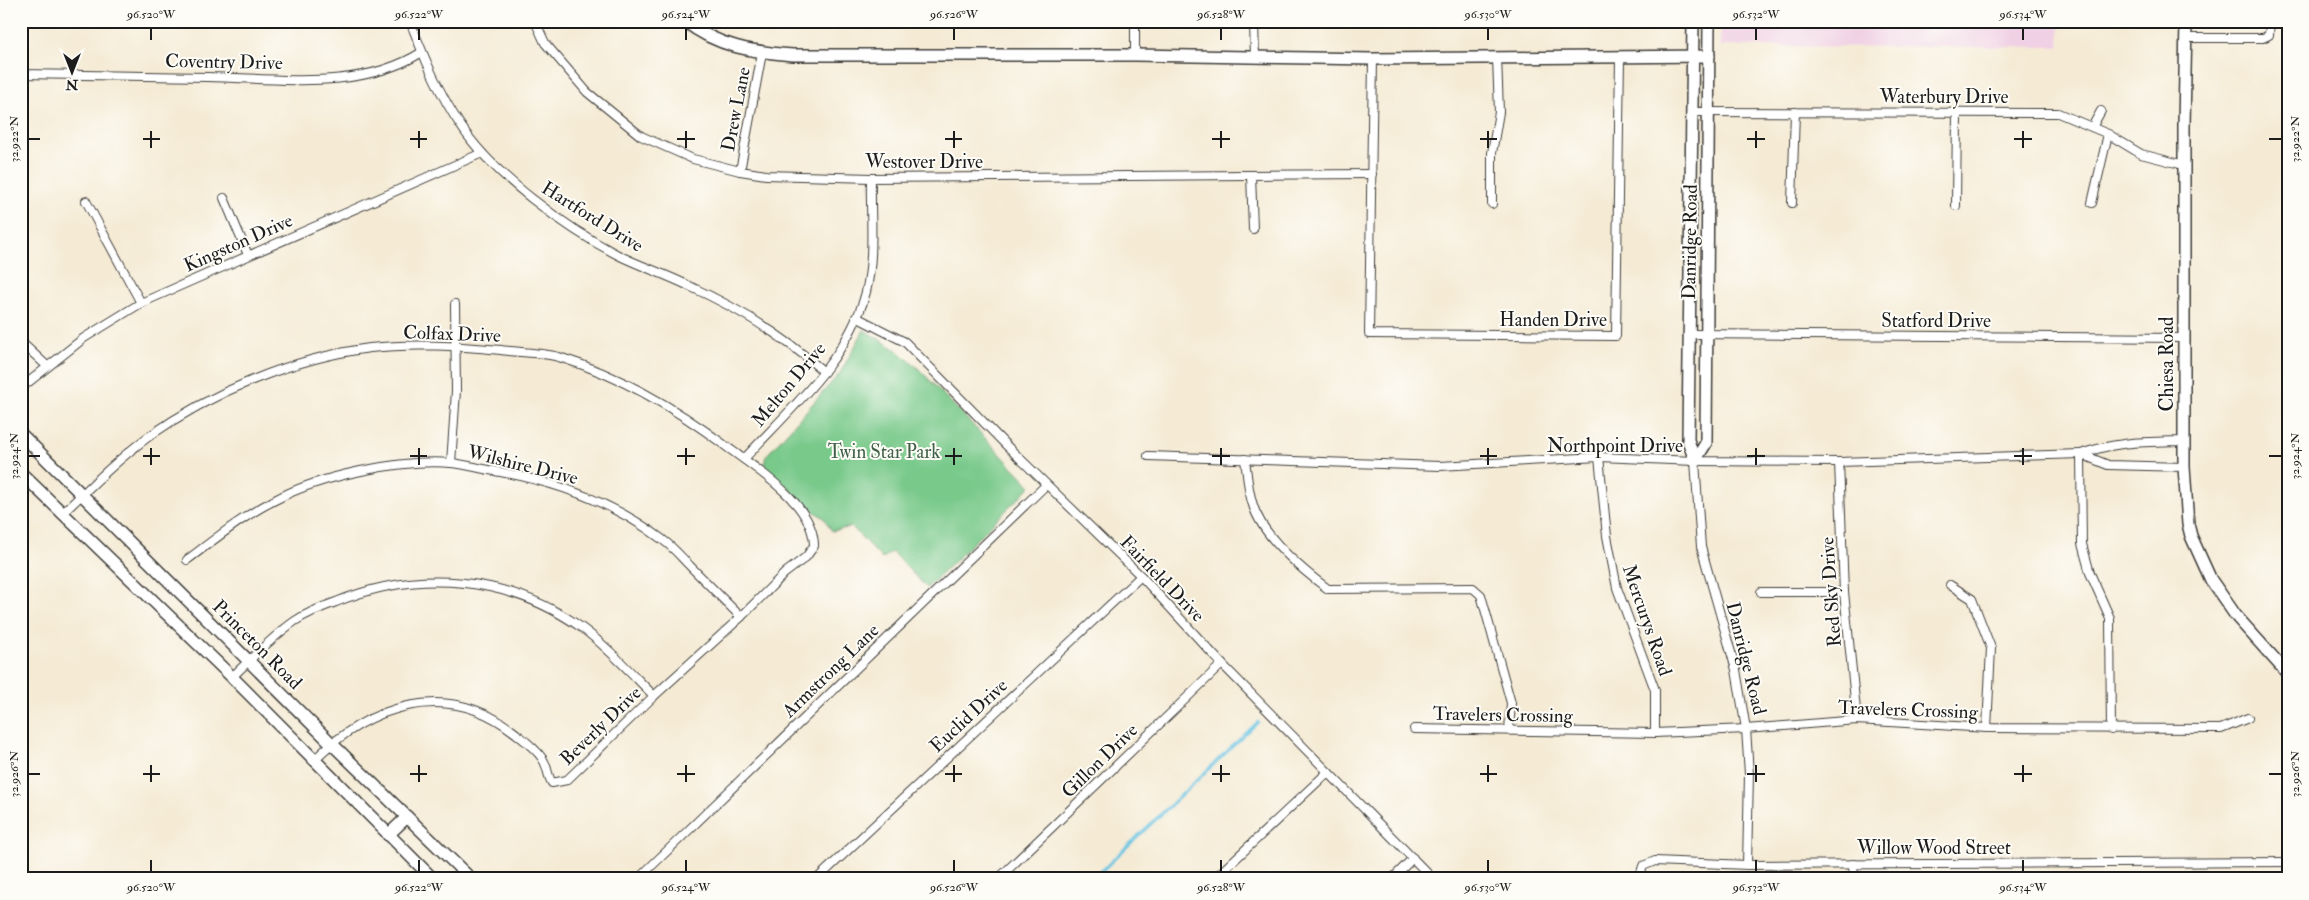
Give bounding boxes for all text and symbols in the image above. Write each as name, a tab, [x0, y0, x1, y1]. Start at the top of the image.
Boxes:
text: 96.520°W	[126, 7, 176, 22]
text: 96.522°W	[394, 7, 444, 22]
text: 96.524°W	[661, 7, 711, 22]
text: 96.526°W	[929, 7, 979, 22]
text: 96.528°W	[1196, 7, 1246, 22]
text: 96.530°W	[1464, 7, 1512, 22]
text: 96.532°W	[1732, 7, 1780, 22]
text: 96.534°W	[1998, 7, 2047, 22]
north arrow	[48, 48, 98, 98]
street label: Coventry Drive	[165, 49, 283, 75]
street label: Drew Lane	[716, 65, 756, 153]
text: N	[65, 76, 79, 93]
street label: Waterbury Drive	[1879, 85, 2008, 109]
text: 32.922°N	[7, 116, 22, 162]
text: 32.922°N	[2288, 116, 2303, 162]
street label: Westover Drive	[864, 150, 983, 174]
street label: Hartford Drive	[537, 176, 648, 258]
street label: Danridge Road	[1677, 183, 1703, 300]
street label: Kingston Drive	[180, 208, 297, 278]
street label: Handen Drive	[1499, 308, 1607, 332]
street label: Statford Drive	[1881, 309, 1991, 333]
street label: Chiesa Road	[2155, 316, 2179, 411]
street label: Colfax Drive	[403, 320, 501, 348]
street label: Melton Drive	[746, 337, 831, 432]
text: 32.924°N	[7, 432, 22, 479]
text: 32.924°N	[2288, 432, 2303, 479]
street label: Northpoint Drive	[1547, 434, 1683, 459]
street label: Wilshire Drive	[464, 439, 581, 490]
park label: Twin Star Park	[828, 440, 940, 464]
street label: Fairfield Drive	[1115, 530, 1210, 627]
street label: Red Sky Drive	[1815, 536, 1847, 648]
street label: Mercurys Road	[1617, 561, 1678, 680]
street label: Princeton Road	[207, 595, 308, 695]
street label: Danridge Road	[1720, 599, 1772, 718]
street label: Armstrong Lane	[777, 619, 884, 724]
street label: Euclid Drive	[925, 674, 1013, 758]
street label: Beverly Drive	[555, 681, 646, 770]
street label: Travelers Crossing	[1838, 696, 1979, 724]
street label: Travelers Crossing	[1433, 702, 1574, 728]
street label: Gillon Drive	[1056, 718, 1143, 803]
text: 32.926°N	[7, 751, 22, 797]
text: 32.926°N	[2288, 751, 2303, 797]
street label: Willow Wood Street	[1856, 836, 2011, 860]
text: 96.520°W	[126, 880, 176, 895]
text: 96.522°W	[394, 880, 444, 895]
text: 96.524°W	[661, 880, 711, 895]
text: 96.526°W	[929, 880, 979, 895]
text: 96.528°W	[1196, 880, 1246, 895]
text: 96.530°W	[1464, 880, 1512, 895]
text: 96.532°W	[1732, 880, 1780, 895]
text: 96.534°W	[1998, 880, 2047, 895]

